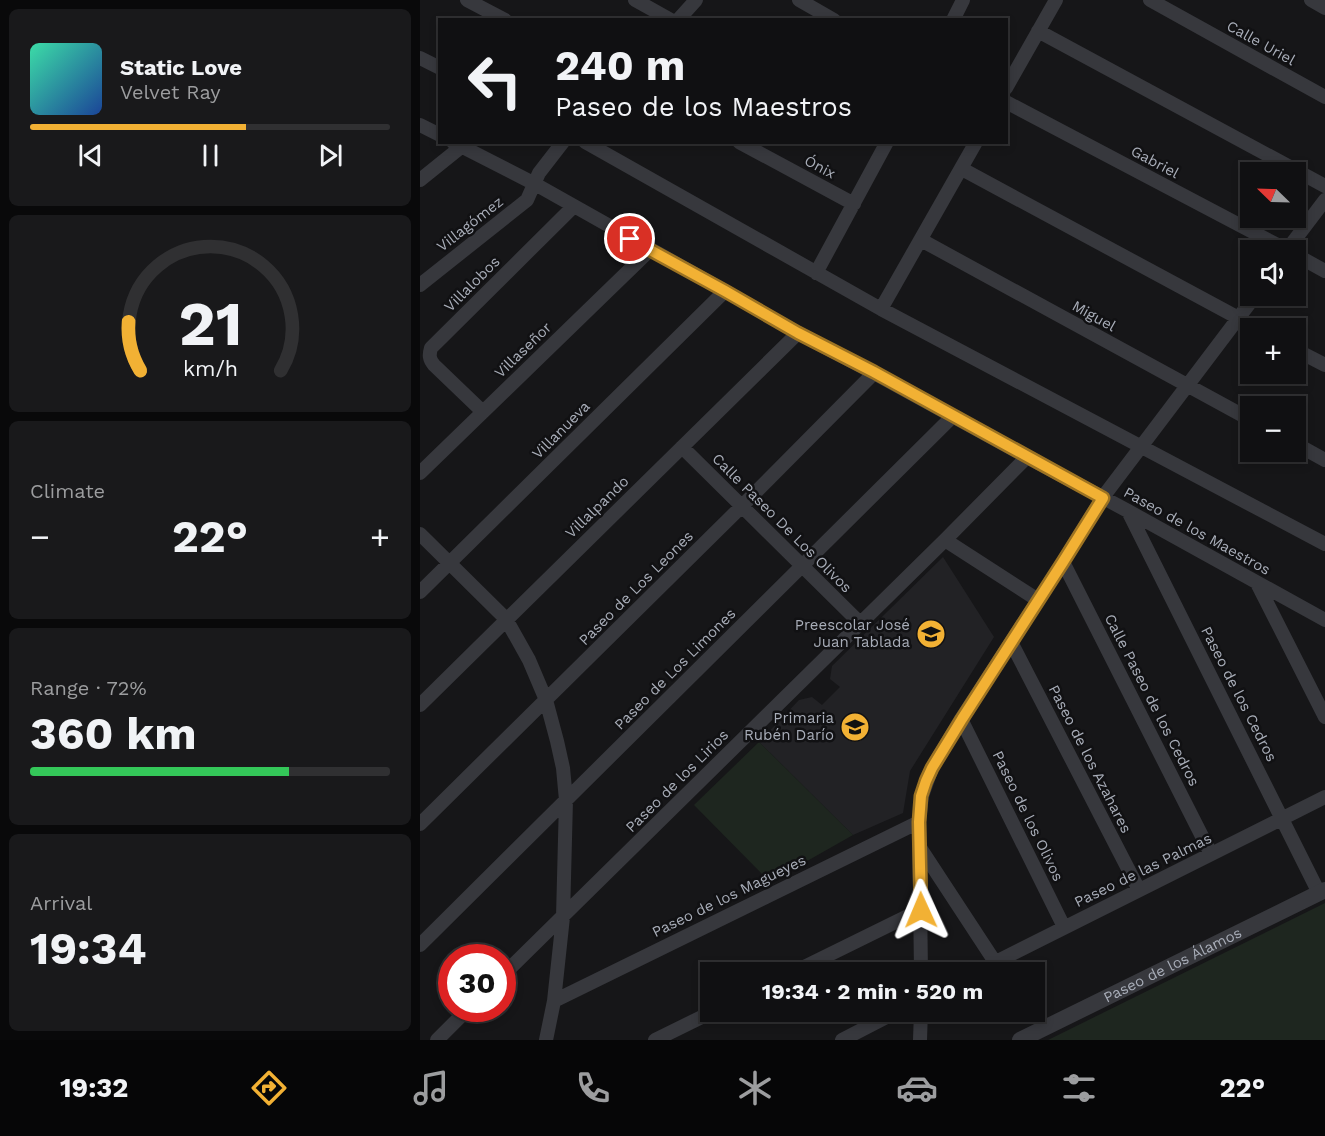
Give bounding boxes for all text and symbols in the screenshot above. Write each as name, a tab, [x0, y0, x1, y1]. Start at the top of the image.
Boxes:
street label: Calle Uriel	[1224, 17, 1299, 69]
text: 240 m	[555, 41, 685, 90]
icon: left	[456, 42, 534, 120]
text: Static Love	[120, 55, 242, 80]
text: Velvet Ray	[120, 80, 221, 104]
text: Paseo de los Maestros	[555, 91, 852, 123]
icon: previous	[74, 139, 107, 172]
icon: pause	[194, 139, 227, 172]
icon: next	[314, 139, 347, 172]
street label: Gabriel	[1128, 142, 1183, 182]
street label: Ónix	[801, 151, 839, 183]
north arrow	[1240, 162, 1306, 228]
map controls	[1240, 162, 1306, 462]
street label: Villagómez	[433, 192, 507, 256]
pin	[604, 213, 655, 264]
icon: arrive	[613, 222, 646, 255]
button: sound	[1240, 240, 1306, 306]
street label: Villalobos	[440, 252, 504, 316]
text: 21	[178, 287, 242, 360]
street label: Miguel	[1069, 297, 1119, 336]
street label: Villaseñor	[491, 318, 555, 382]
button: +	[1240, 318, 1306, 384]
text: km/h	[182, 356, 238, 381]
button: −	[1240, 396, 1306, 462]
street label: Villanueva	[528, 397, 594, 463]
street label: Calle Paseo De Los Olivos	[708, 449, 856, 597]
street label: Villalpando	[561, 472, 633, 542]
text: Climate	[30, 479, 105, 503]
street label: Paseo de los Maestros	[1121, 483, 1274, 579]
text: 22°	[172, 510, 248, 563]
text: −	[30, 517, 50, 556]
text: +	[370, 517, 390, 556]
street label: Paseo de Los Leones	[575, 527, 697, 649]
street label: Paseo de Los Limones	[611, 604, 740, 733]
street label: Calle Paseo de los Cedros	[1101, 611, 1203, 789]
place label: Preescolar José Juan Tablada	[795, 616, 911, 651]
school or university icon: Preescolar José Juan Tablada	[915, 618, 947, 650]
street label: Paseo de los Cedros	[1197, 623, 1281, 765]
text: Range · 72%	[30, 676, 147, 700]
street label: Paseo de los Azahares	[1045, 682, 1135, 836]
text: 360 km	[30, 707, 197, 760]
place label: Primaria Rubén Darío	[744, 709, 834, 744]
school or university icon: Primaria Rubén Darío	[839, 711, 871, 743]
street label: Paseo de los Lirios	[622, 726, 732, 836]
street label: Paseo de los Olivos	[989, 748, 1067, 884]
street label: Paseo de las Palmas	[1071, 829, 1215, 911]
street label: Paseo de los Magueyes	[649, 851, 809, 941]
position arrow	[889, 878, 953, 942]
text: Arrival	[30, 891, 92, 915]
text: 19:34	[30, 922, 146, 975]
street label: Paseo de los Álamos	[1100, 923, 1245, 1007]
speed limit sign: 30	[438, 944, 516, 1022]
text: 19:34 · 2 min · 520 m	[762, 979, 983, 1004]
icon: directions	[248, 1067, 290, 1109]
icon: music	[410, 1067, 452, 1109]
icon: phone	[572, 1067, 614, 1109]
icon: climate	[734, 1067, 776, 1109]
icon: car	[896, 1067, 938, 1109]
icon: filters	[1058, 1067, 1100, 1109]
text: 19:32	[60, 1072, 128, 1104]
text: 22°	[1219, 1072, 1265, 1104]

